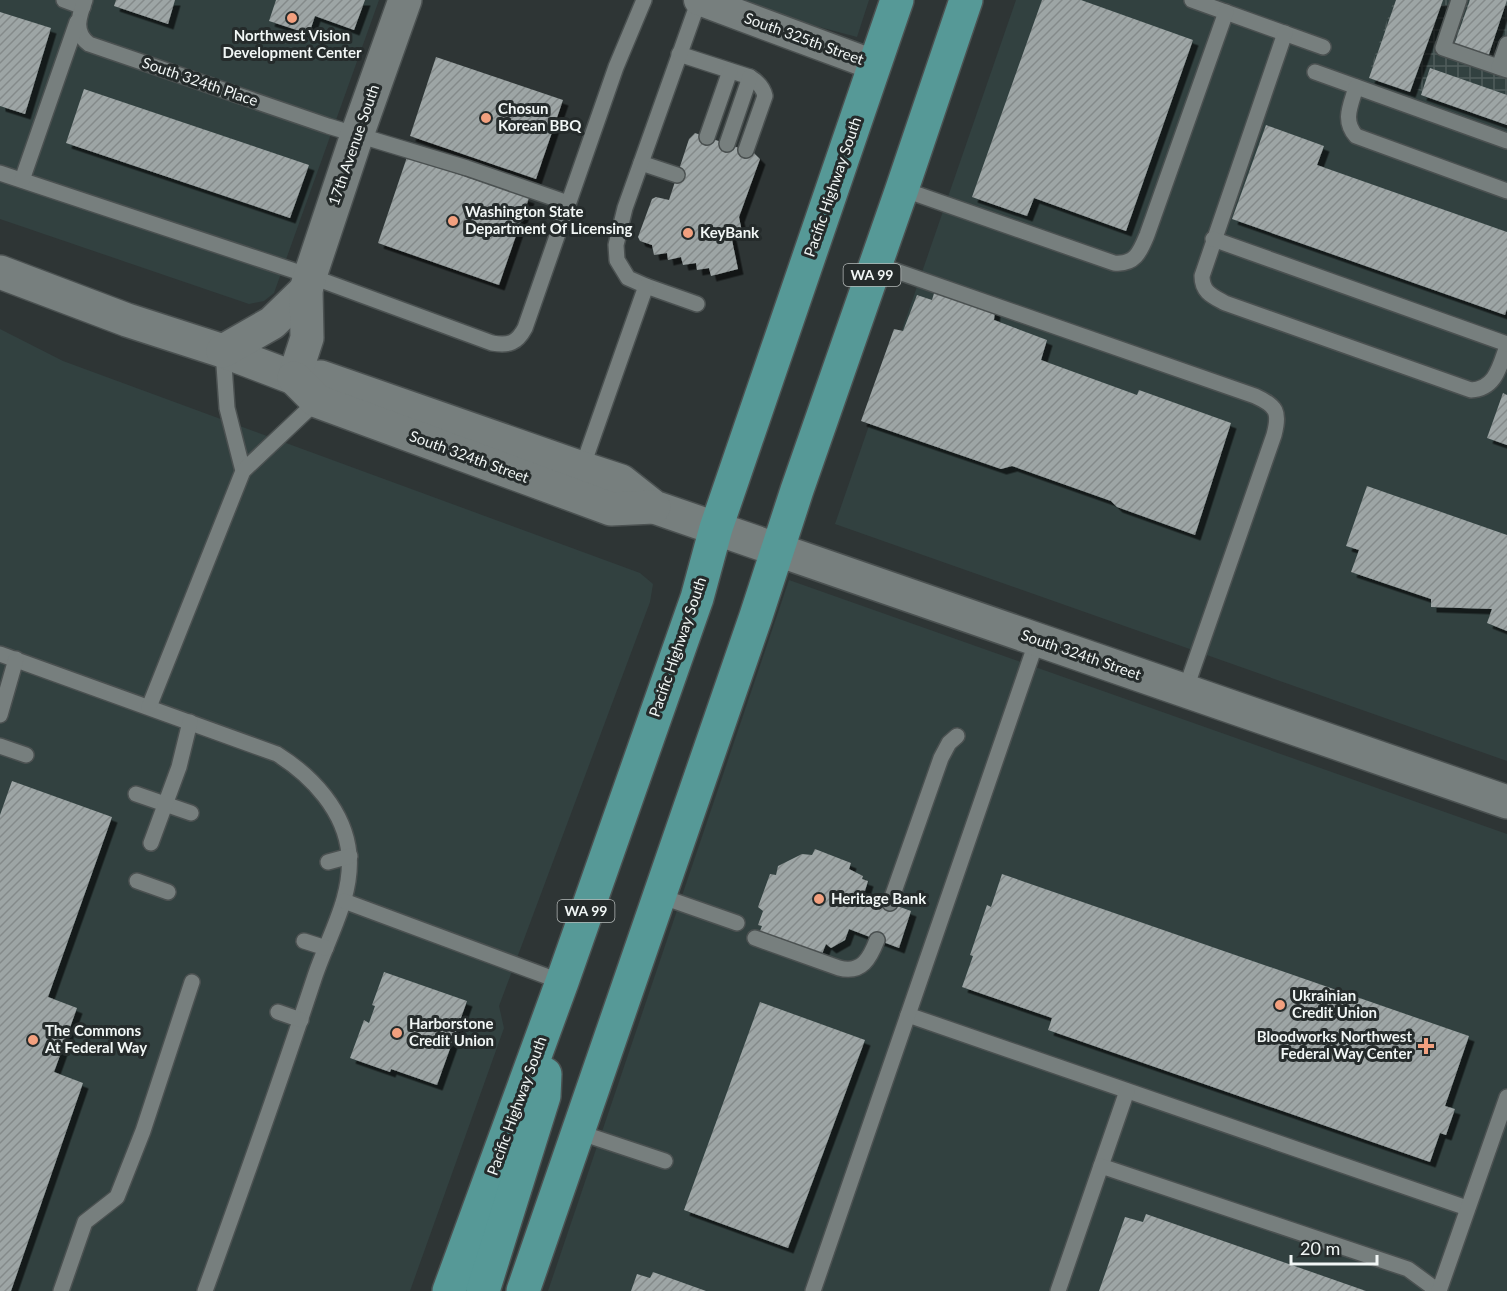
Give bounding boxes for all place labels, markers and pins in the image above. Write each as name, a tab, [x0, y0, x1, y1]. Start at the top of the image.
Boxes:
marker: Northwest Vision Development Center	[285, 11, 299, 25]
place label: Northwest Vision Development Center	[222, 26, 362, 61]
place label: Chosun Korean BBQ	[498, 99, 582, 134]
marker: Chosun Korean BBQ	[479, 111, 493, 125]
place label: Washington State Department Of Licensing	[465, 202, 633, 237]
marker: Washington State Department Of Licensing	[446, 214, 460, 228]
place label: KeyBank	[700, 223, 760, 241]
marker: KeyBank	[681, 226, 695, 240]
place label: Heritage Bank	[831, 889, 927, 907]
marker: Heritage Bank	[812, 892, 826, 906]
place label: Ukrainian Credit Union	[1292, 986, 1377, 1021]
marker: Ukrainian Credit Union	[1273, 998, 1287, 1012]
place label: Harborstone Credit Union	[409, 1014, 494, 1049]
place label: The Commons At Federal Way	[44, 1021, 147, 1056]
marker: Harborstone Credit Union	[390, 1026, 404, 1040]
place label: Bloodworks Northwest Federal Way Center	[1257, 1027, 1412, 1062]
marker: The Commons At Federal Way	[26, 1033, 40, 1047]
marker: Bloodworks Northwest Federal Way Center	[1417, 1037, 1435, 1055]

